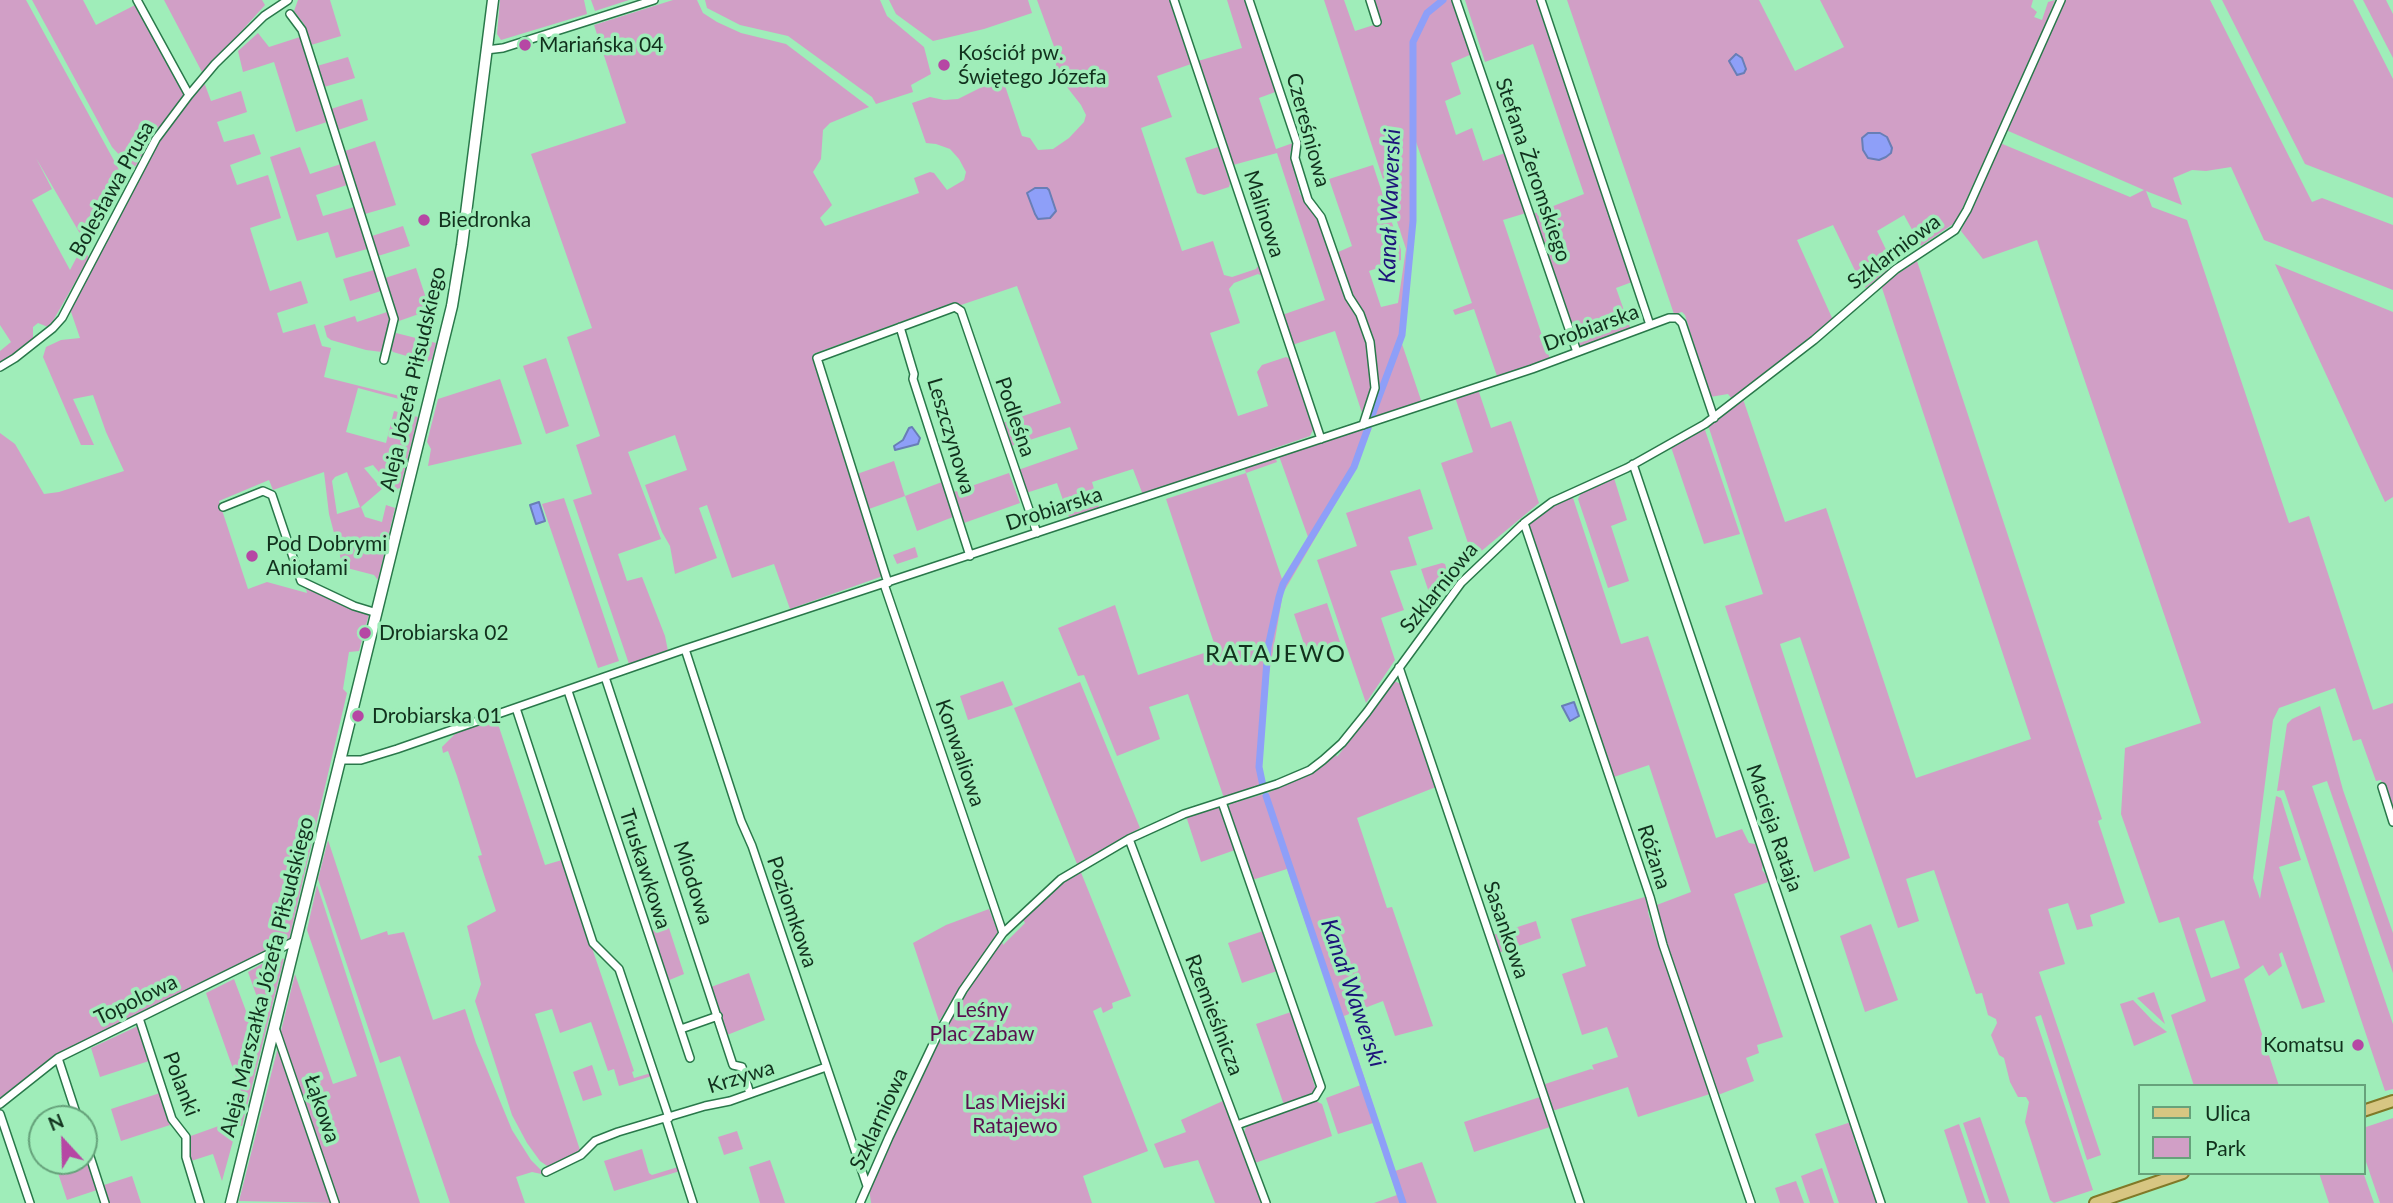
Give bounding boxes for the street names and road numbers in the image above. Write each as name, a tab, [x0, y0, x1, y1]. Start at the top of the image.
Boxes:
street label: Czereśniowa	[1281, 70, 1335, 190]
street label: Stefana Żeromskiego	[1490, 75, 1576, 265]
street label: Bolesława Prusa	[64, 117, 160, 261]
street label: Malinowa	[1238, 167, 1290, 261]
street label: Szklarniowa	[1843, 209, 1945, 295]
street label: Aleja Józefa Piłsudskiego	[375, 264, 451, 494]
street label: Drobiarska	[1540, 299, 1642, 357]
street label: Podleśna	[990, 374, 1040, 460]
street label: Leszczynowa	[921, 375, 981, 497]
street label: Drobiarska	[1003, 482, 1105, 536]
street label: Szklarniowa	[1395, 538, 1483, 638]
street label: Konwaliowa	[930, 696, 990, 810]
street label: Macieja Rataja	[1740, 761, 1808, 895]
street label: Truskawkowa	[614, 806, 676, 932]
street label: Aleja Marszałka Józefa Piłsudskiego	[215, 814, 319, 1140]
street label: Różana	[1632, 822, 1676, 892]
street label: Miodowa	[668, 838, 718, 928]
street label: Poziomkowa	[761, 853, 823, 971]
street label: Sasankowa	[1478, 878, 1534, 982]
street label: Rzemieślnicza	[1179, 951, 1249, 1079]
street label: Topolowa	[91, 969, 181, 1031]
street label: Polanki	[157, 1048, 205, 1120]
street label: Krzywa	[704, 1055, 778, 1099]
street label: Szklarniowa	[844, 1064, 914, 1174]
street label: Łąkowa	[299, 1072, 345, 1146]

